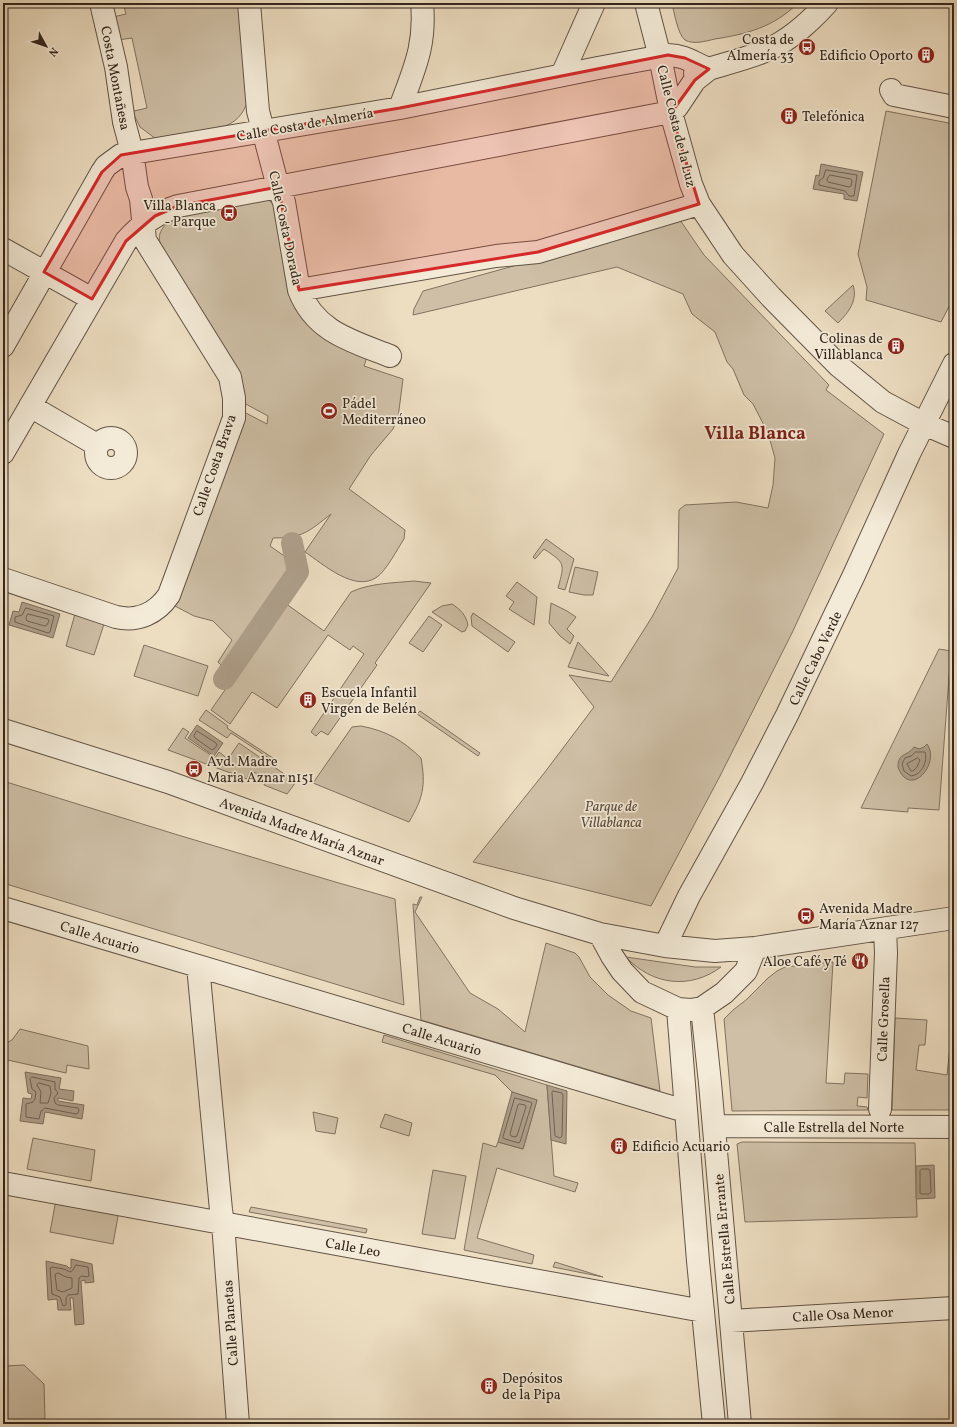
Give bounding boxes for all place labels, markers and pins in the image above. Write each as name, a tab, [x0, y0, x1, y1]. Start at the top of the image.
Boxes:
place label: Costa de Almería 33	[727, 31, 794, 66]
bus stop icon: Costa de Almería 33	[797, 37, 817, 57]
building icon: Edificio Oporto	[916, 45, 936, 65]
place label: Edificio Oporto	[819, 47, 913, 66]
building icon: Telefónica	[779, 106, 799, 126]
place label: Telefónica	[802, 108, 865, 127]
place label: Villa Blanca - Parque	[143, 197, 216, 232]
bus stop icon: Villa Blanca - Parque	[219, 203, 239, 223]
place label: Colinas de Villablanca	[814, 330, 883, 365]
building icon: Colinas de Villablanca	[886, 336, 906, 356]
place label: Pádel Mediterráneo	[342, 395, 426, 430]
sports icon: Pádel Mediterráneo	[319, 401, 339, 421]
place label: Escuela Infantil Virgen de Belén	[321, 684, 417, 719]
building icon: Escuela Infantil Virgen de Belén	[298, 690, 318, 710]
place label: Avd. Madre Maria Aznar n151	[207, 753, 314, 788]
bus stop icon: Avd. Madre Maria Aznar n151	[184, 759, 204, 779]
place label: Avenida Madre María Aznar 127	[819, 900, 919, 935]
bus stop icon: Avenida Madre María Aznar 127	[796, 906, 816, 926]
restaurant icon: Aloe Café y Té	[850, 951, 870, 971]
place label: Aloe Café y Té	[763, 953, 847, 972]
building icon: Edificio Acuario	[609, 1136, 629, 1156]
place label: Edificio Acuario	[632, 1138, 730, 1157]
place label: Depósitos de la Pipa	[502, 1370, 563, 1405]
building icon: Depósitos de la Pipa	[479, 1376, 499, 1396]

